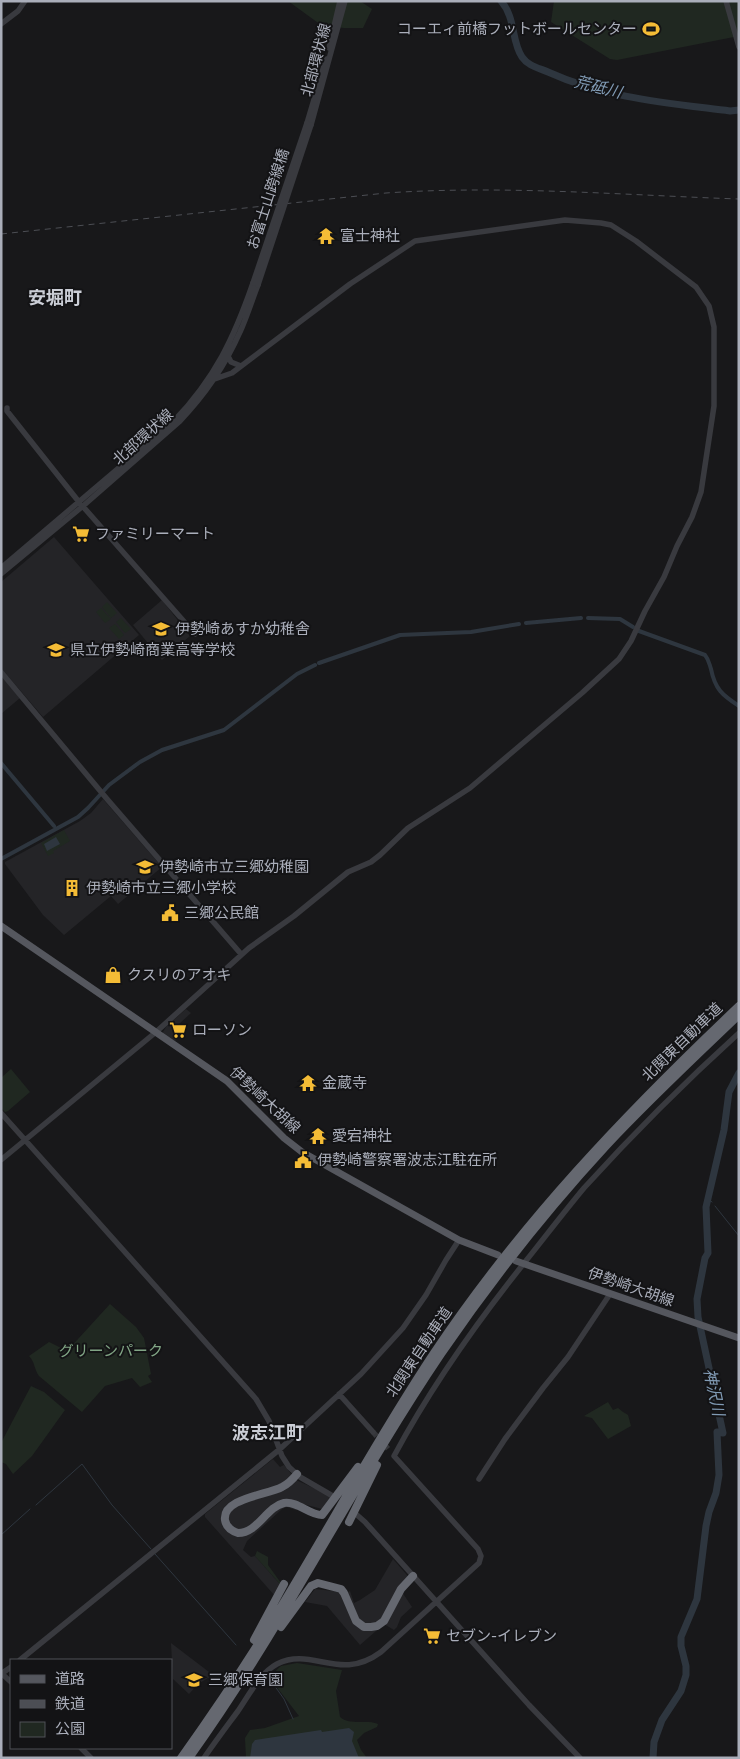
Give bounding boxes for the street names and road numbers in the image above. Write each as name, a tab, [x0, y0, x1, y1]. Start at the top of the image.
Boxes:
street label: 北部環状線	[298, 21, 334, 99]
street label: お富士山跨線橋	[243, 146, 293, 252]
street label: 北部環状線	[109, 405, 177, 469]
street label: 北関東自動車道	[638, 999, 726, 1085]
street label: 伊勢崎大胡線	[226, 1063, 304, 1137]
street label: 伊勢崎大胡線	[586, 1264, 676, 1310]
street label: 北関東自動車道	[382, 1303, 456, 1401]

